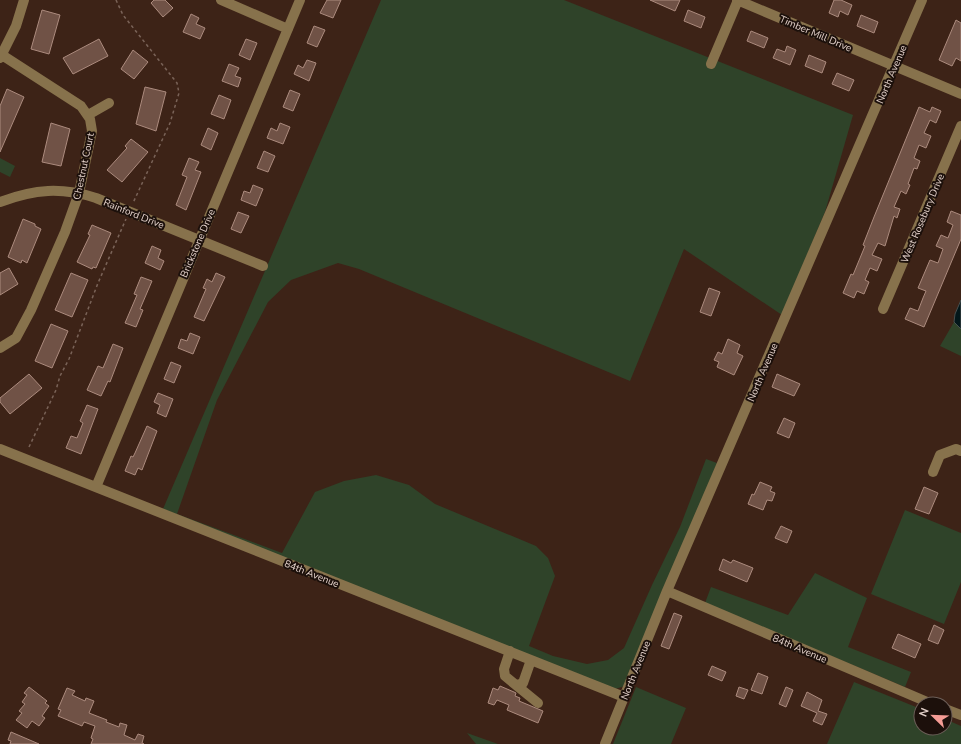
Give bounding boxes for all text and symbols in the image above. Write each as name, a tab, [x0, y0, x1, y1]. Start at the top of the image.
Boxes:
street label: Timber Mill Drive	[777, 12, 854, 55]
street label: North Avenue	[873, 43, 911, 106]
street label: Chestnut Court	[70, 131, 98, 201]
street label: West Rosebury Drive	[898, 172, 948, 265]
street label: Rainford Drive	[101, 195, 166, 232]
street label: Brickstone Drive	[177, 207, 219, 280]
street label: North Avenue	[744, 341, 782, 404]
street label: 84th Avenue	[282, 557, 341, 591]
street label: 84th Avenue	[770, 631, 829, 667]
street label: North Avenue	[618, 639, 654, 702]
north arrow	[913, 696, 953, 736]
text: N	[916, 706, 933, 719]

